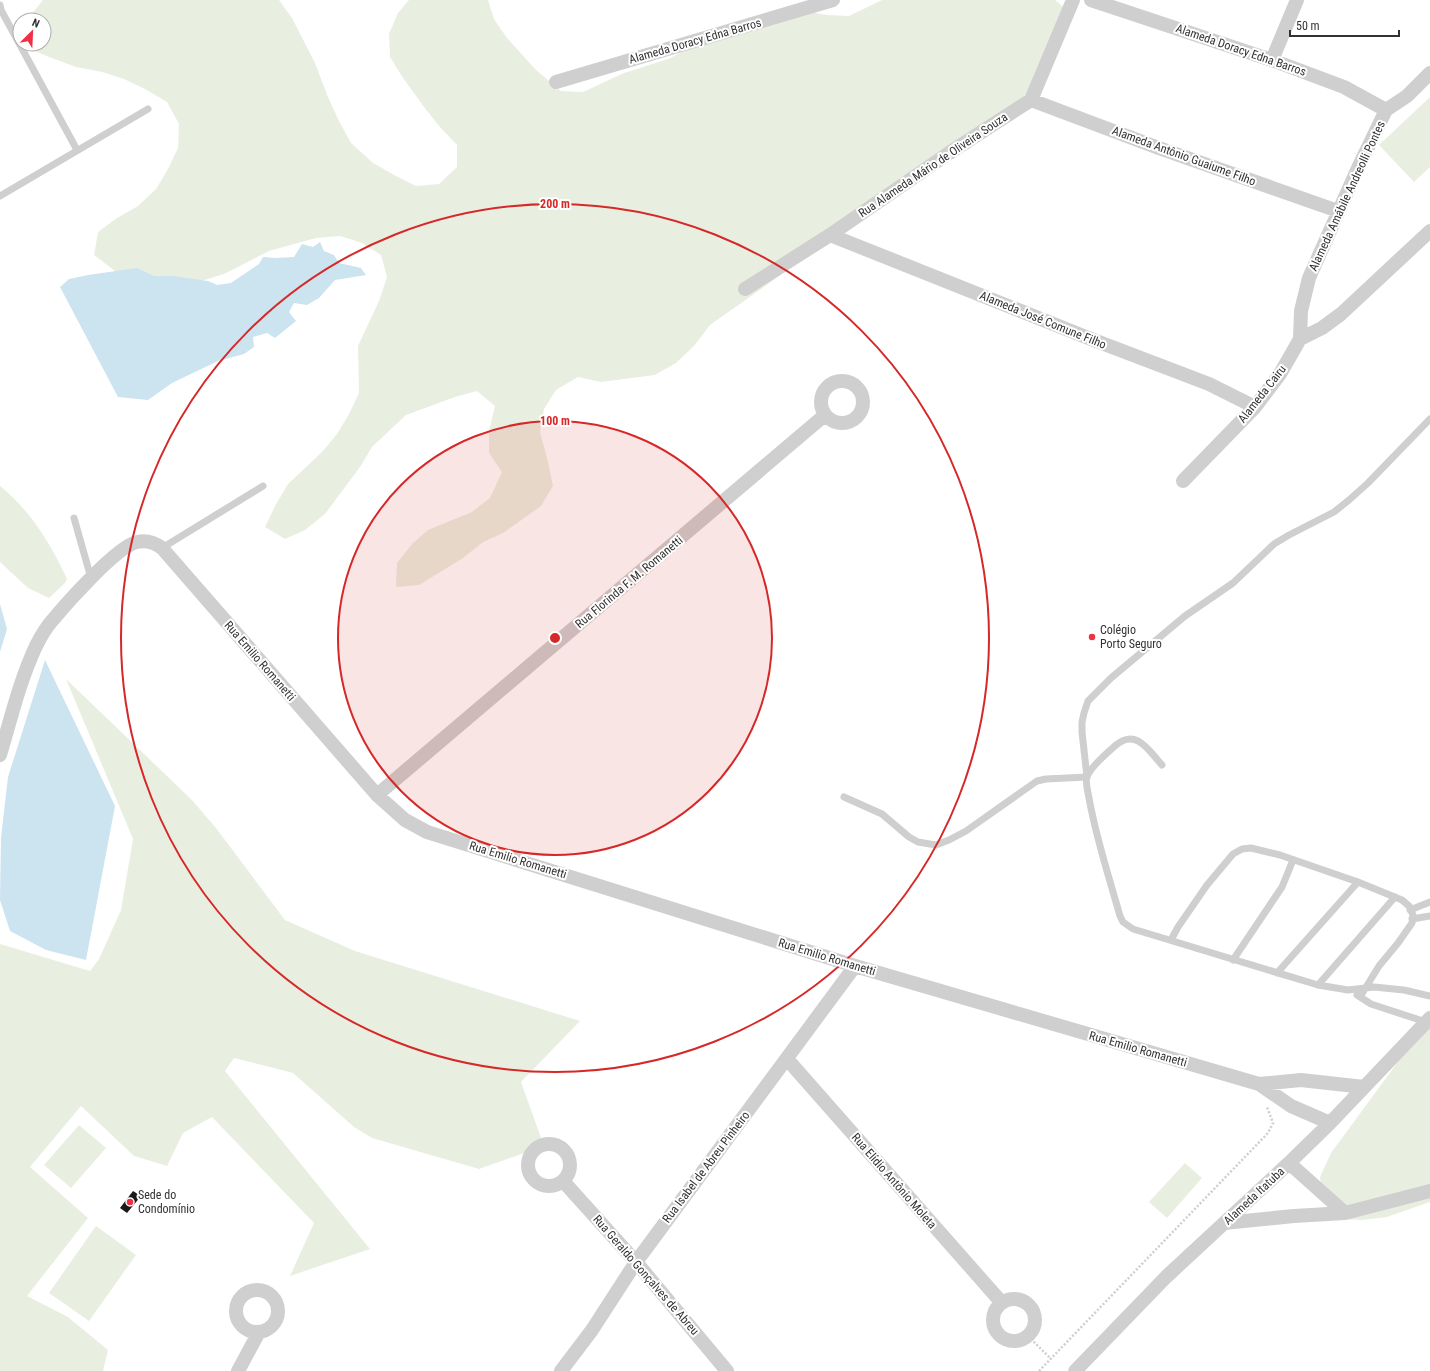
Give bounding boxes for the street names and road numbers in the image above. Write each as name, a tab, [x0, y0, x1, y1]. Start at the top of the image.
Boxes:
street label: Alameda Doracy Edna Barros	[627, 15, 763, 67]
street label: Alameda Doracy Edna Barros	[1174, 21, 1308, 79]
street label: Rua Alameda Mário de Oliveira Souza	[856, 110, 1010, 220]
street label: Alameda Amábile Andreolli Pontes	[1306, 119, 1388, 273]
street label: Alameda Antônio Guaiume Filho	[1110, 123, 1258, 189]
street label: Alameda José Comune Filho	[978, 288, 1108, 352]
street label: Alameda Cairu	[1235, 362, 1289, 426]
street label: Rua Florinda F. M. Romanetti	[573, 533, 685, 631]
street label: Rua Emilio Romanetti	[222, 618, 298, 704]
street label: Rua Emilio Romanetti	[468, 839, 568, 881]
street label: Rua Emilio Romanetti	[777, 936, 877, 978]
street label: Rua Emilio Romanetti	[1087, 1028, 1189, 1070]
street label: Rua Isabel de Abreu Pinheiro	[660, 1109, 752, 1225]
street label: Rua Elídio Antônio Moleta	[849, 1130, 939, 1232]
street label: Alameda Itatuba	[1221, 1164, 1287, 1228]
street label: Rua Geraldo Gonçalves de Abreu	[590, 1212, 702, 1338]

